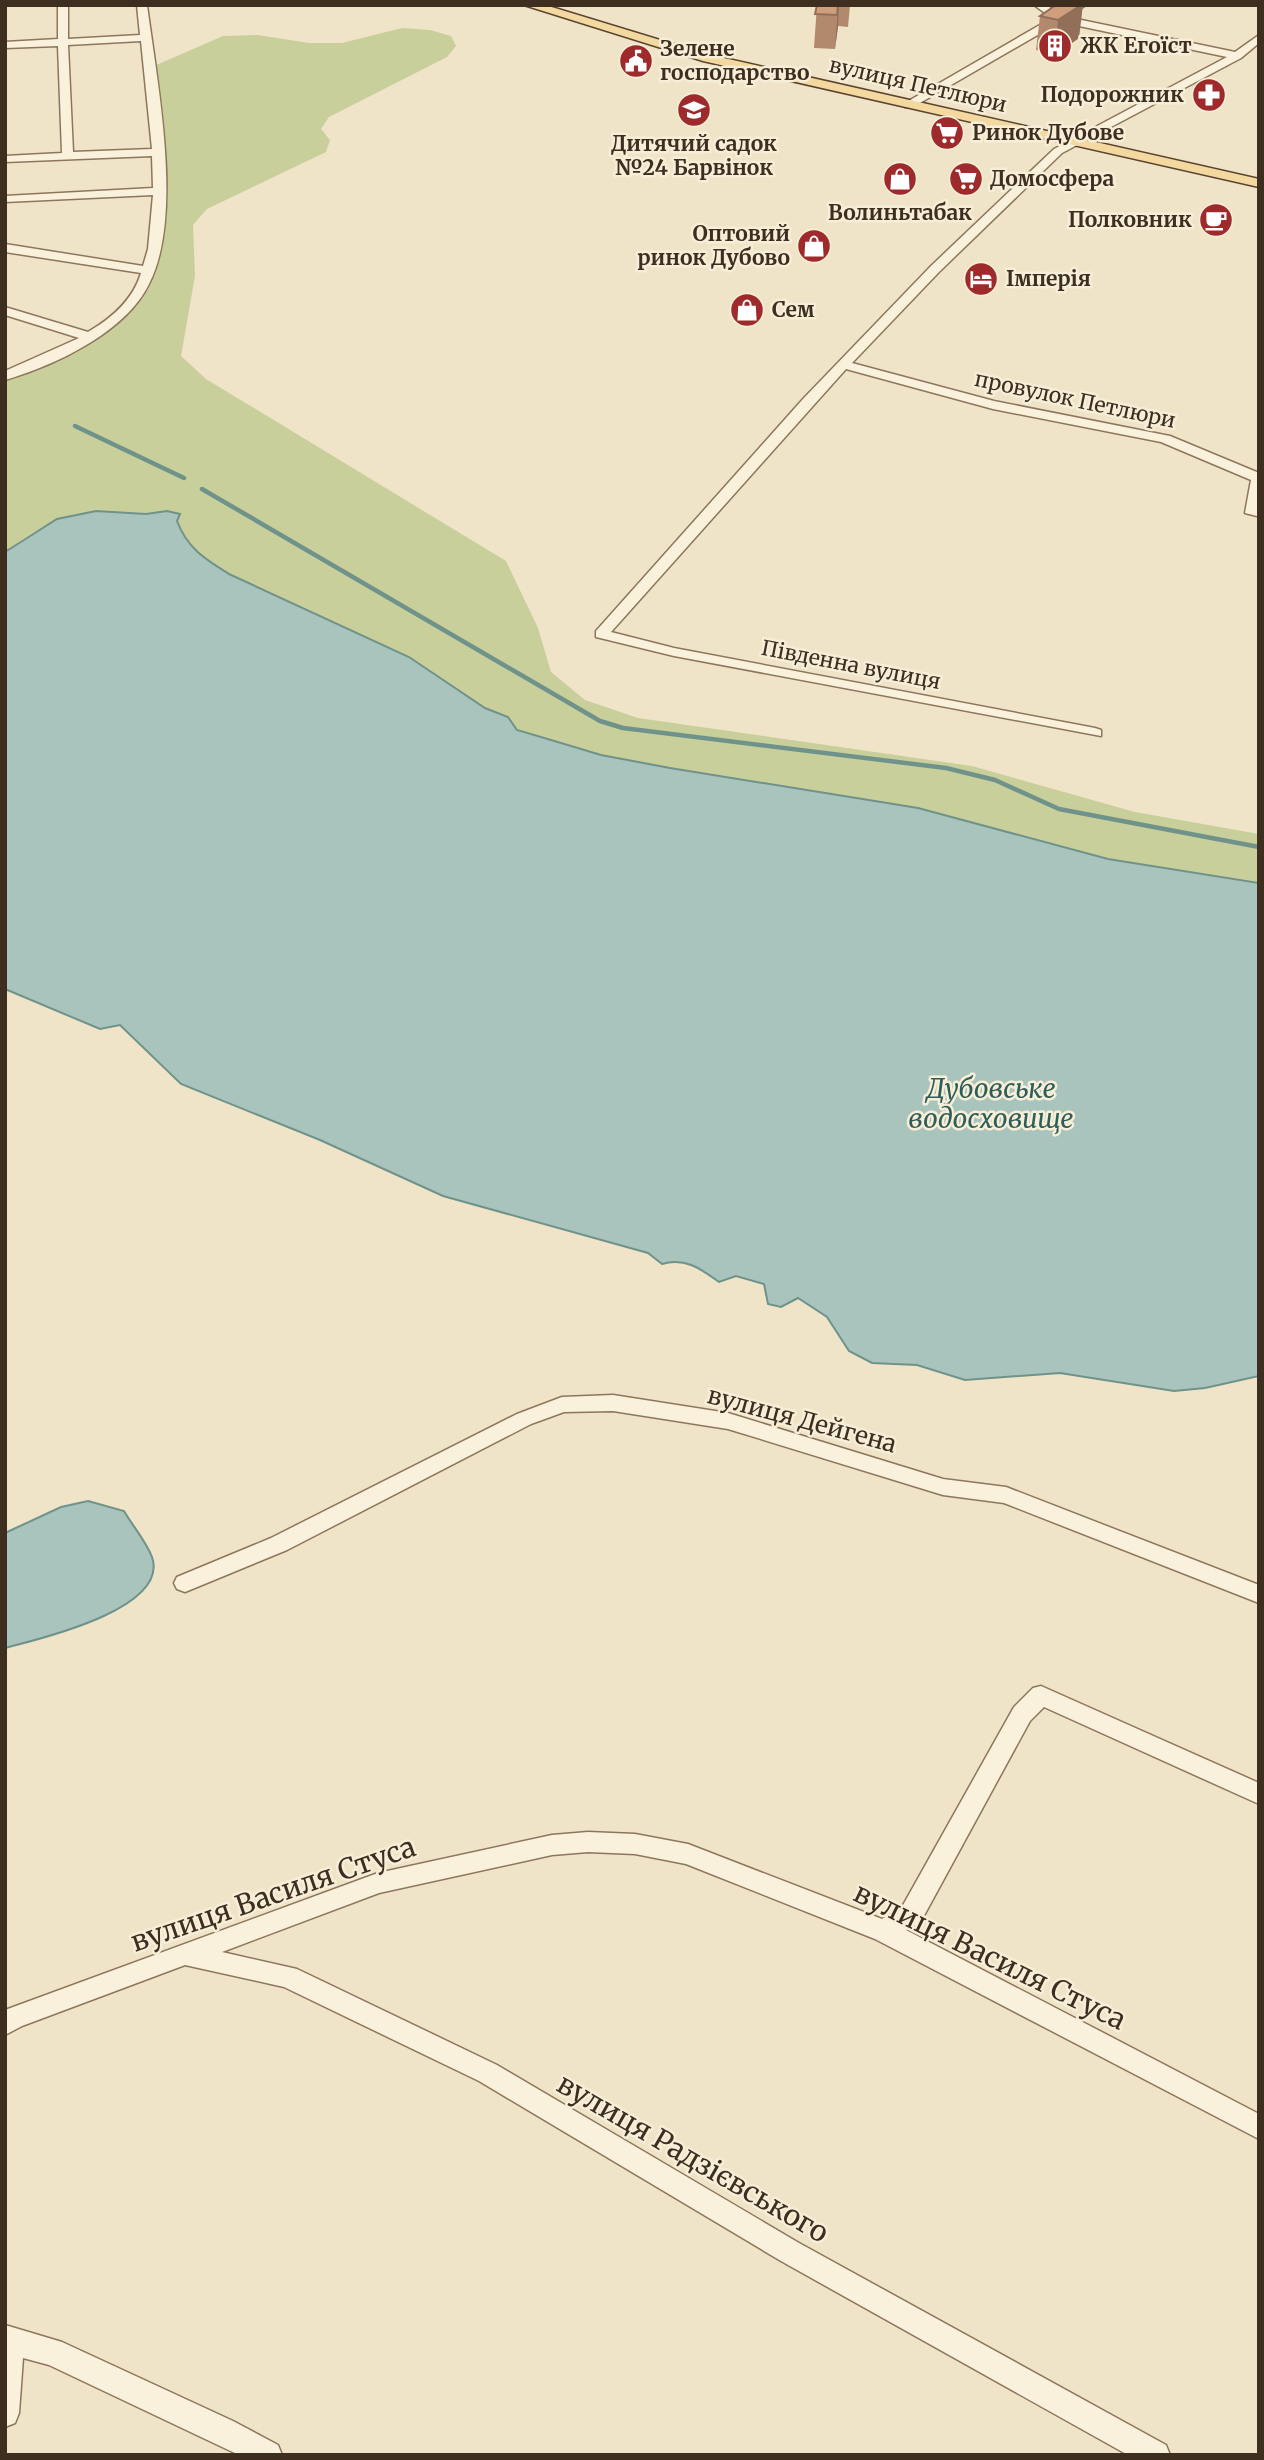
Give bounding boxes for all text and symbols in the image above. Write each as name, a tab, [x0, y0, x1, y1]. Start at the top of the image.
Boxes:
building icon: ЖК Егоїст	[1036, 27, 1074, 65]
place label: ЖК Егоїст	[1080, 32, 1192, 59]
place label: Зелене господарство	[660, 35, 809, 86]
public building icon: Зелене господарство	[617, 42, 655, 80]
street label: вулиця Петлюри	[827, 51, 1009, 118]
pharmacy icon: Подорожник	[1190, 76, 1228, 114]
place label: Подорожник	[1041, 81, 1184, 108]
school or university icon: Дитячий садок №24 Барвінок	[675, 91, 713, 129]
supermarket icon: Ринок Дубове	[928, 114, 966, 152]
place label: Ринок Дубове	[972, 119, 1124, 146]
place label: Дитячий садок №24 Барвінок	[611, 130, 777, 181]
shop icon: Волиньтабак	[881, 160, 919, 198]
supermarket icon: Домосфера	[947, 160, 985, 198]
place label: Домосфера	[990, 165, 1114, 192]
place label: Волиньтабак	[828, 199, 972, 226]
cafe icon: Полковник	[1197, 201, 1235, 239]
place label: Полковник	[1068, 206, 1192, 233]
place label: Оптовий ринок Дубово	[637, 220, 790, 271]
shop icon: Оптовий ринок Дубово	[795, 227, 833, 265]
hotel icon: Імперія	[962, 260, 1000, 298]
place label: Імперія	[1006, 265, 1091, 292]
shop icon: Сем	[728, 291, 766, 329]
place label: Сем	[772, 296, 815, 323]
street label: провулок Петлюри	[972, 365, 1178, 434]
street label: Південна вулиця	[759, 634, 943, 695]
water label: Дубовське водосховище	[908, 1072, 1074, 1135]
street label: вулиця Дейгена	[704, 1379, 900, 1460]
street label: вулиця Василя Стуса	[126, 1828, 420, 1960]
street label: вулиця Василя Стуса	[848, 1874, 1132, 2038]
street label: вулиця Радзієвського	[551, 2065, 835, 2251]

